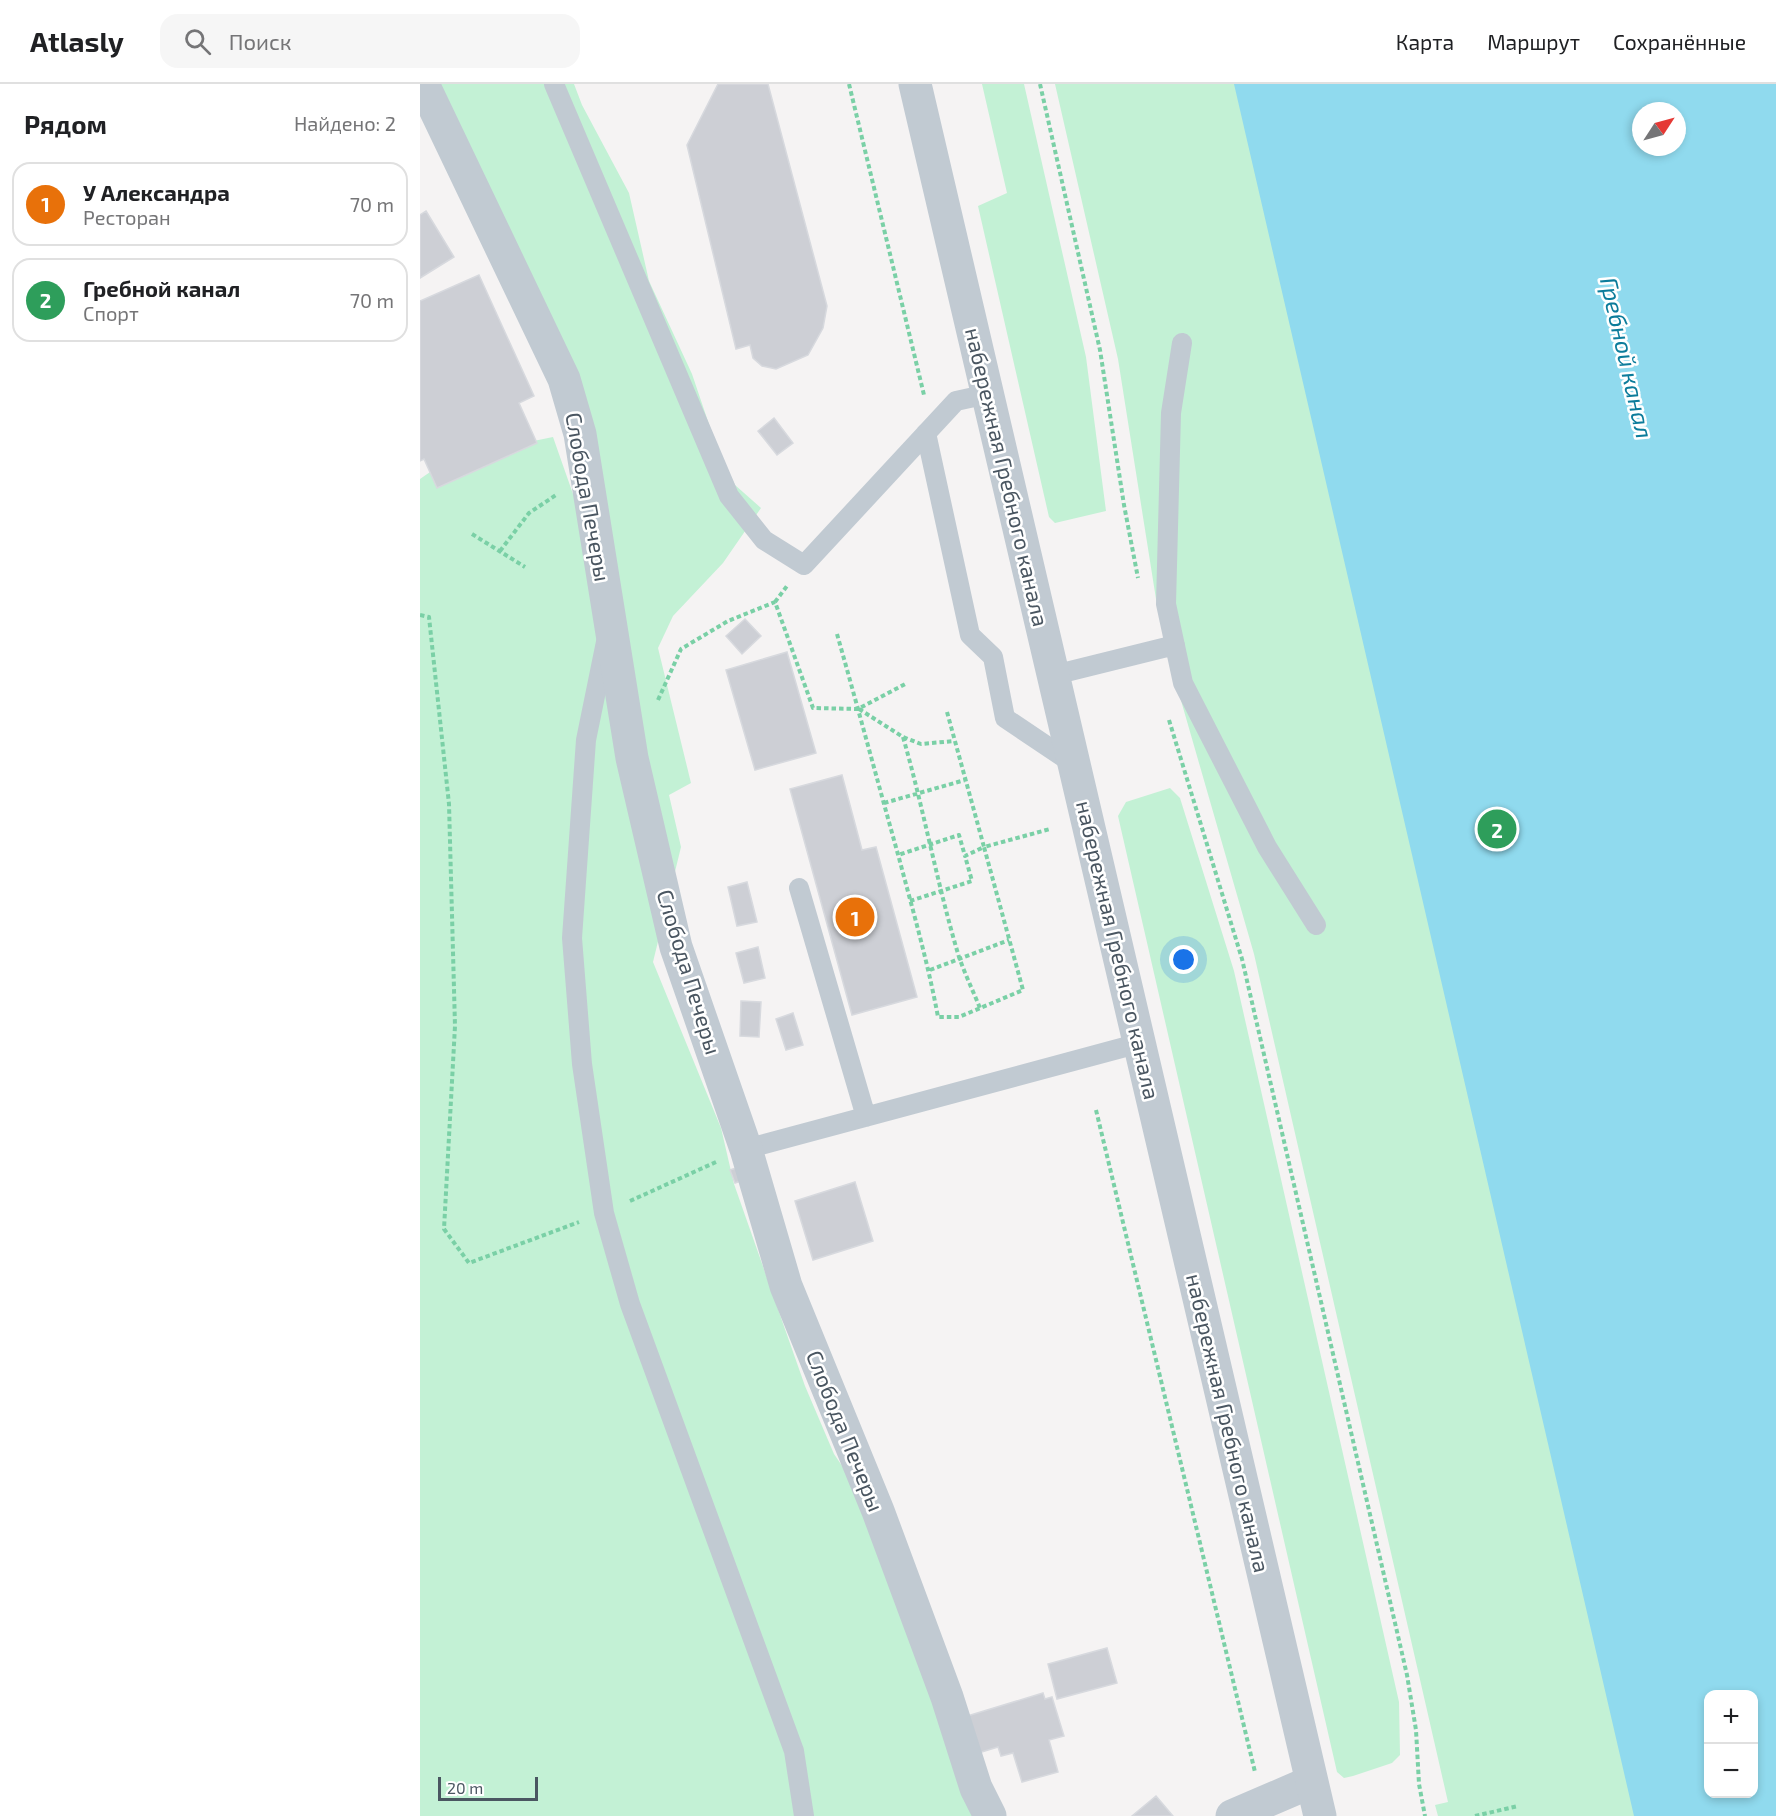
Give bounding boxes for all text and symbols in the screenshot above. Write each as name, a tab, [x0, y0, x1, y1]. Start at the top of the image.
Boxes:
search box	[160, 14, 580, 68]
text: Atlasly	[30, 24, 124, 58]
icon: search	[181, 25, 214, 58]
text: Поиск	[229, 28, 292, 54]
text: Карта	[1396, 29, 1454, 54]
text: Маршрут	[1487, 29, 1580, 54]
text: Сохранённые	[1613, 29, 1746, 54]
north arrow	[1632, 102, 1686, 156]
text: Рядом	[24, 108, 107, 139]
text: Найдено: 2	[294, 111, 396, 135]
text: У Александра	[83, 179, 230, 205]
text: 1	[41, 192, 50, 216]
text: 70 m	[350, 192, 394, 216]
text: Ресторан	[83, 205, 171, 229]
water label: Гребной канал	[1595, 274, 1660, 441]
text: Гребной канал	[83, 275, 240, 301]
text: 2	[40, 288, 51, 312]
text: 70 m	[350, 288, 394, 312]
text: Спорт	[83, 301, 139, 325]
street label: набережная Гребного канала	[961, 325, 1055, 629]
street label: Слобода Печеры	[561, 410, 617, 583]
street label: набережная Гребного канала	[1072, 798, 1166, 1102]
pin: 2	[1478, 806, 1516, 852]
street label: Слобода Печеры	[652, 886, 727, 1057]
pin: 1	[836, 894, 874, 940]
your location	[1169, 945, 1198, 974]
street label: набережная Гребного канала	[1182, 1271, 1276, 1575]
street label: Слобода Печеры	[802, 1346, 890, 1515]
map controls	[1704, 1690, 1758, 1798]
button: +	[1704, 1690, 1758, 1744]
button: −	[1704, 1744, 1758, 1798]
scale bar	[438, 1774, 538, 1802]
text: 20 m	[447, 1778, 483, 1797]

